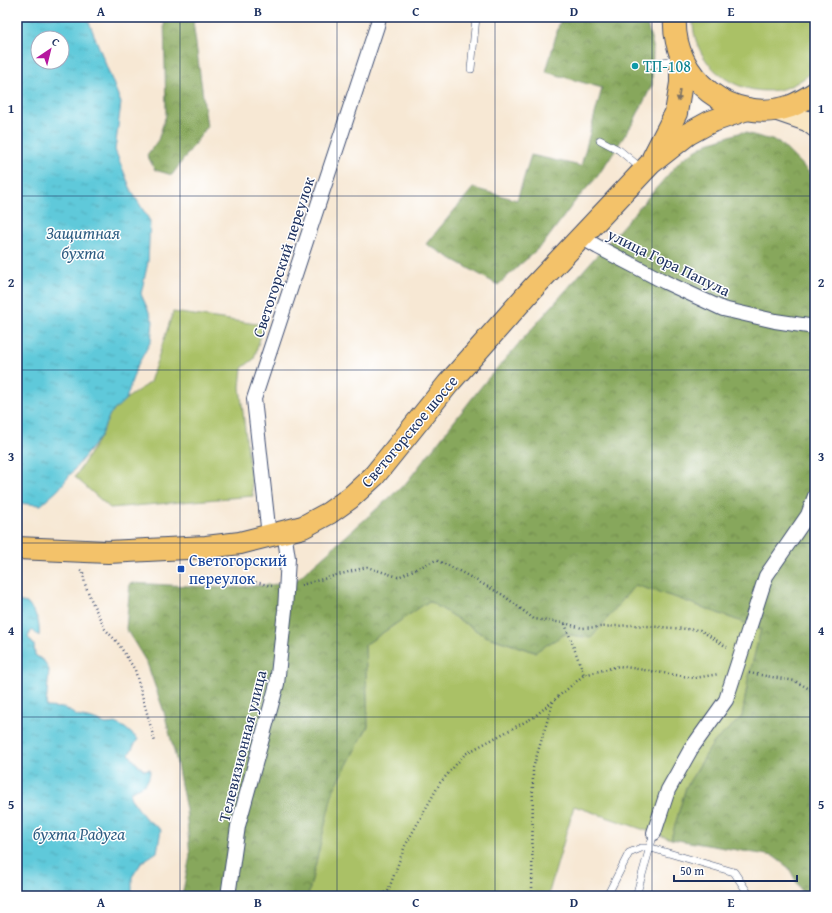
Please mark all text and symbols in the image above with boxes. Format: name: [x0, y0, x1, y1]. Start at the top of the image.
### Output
text: A: [97, 2, 106, 21]
text: B: [254, 2, 262, 21]
text: C: [412, 2, 420, 21]
text: D: [570, 2, 578, 21]
text: E: [728, 2, 735, 21]
north arrow: [30, 30, 70, 70]
text: С: [49, 33, 63, 50]
place label: ТП-108: [643, 54, 691, 78]
marker: ТП-108: [630, 61, 640, 71]
one-way arrow: [676, 90, 682, 102]
text: 1: [8, 99, 14, 118]
text: 1: [818, 99, 824, 118]
street label: Светогорский переулок: [246, 173, 321, 340]
water label: Защитная бухта: [46, 220, 121, 265]
street label: улица Гора Папула: [603, 221, 735, 302]
text: 2: [8, 273, 15, 292]
text: 2: [818, 273, 825, 292]
street label: Светогорское шоссе: [355, 370, 463, 492]
text: 3: [8, 447, 14, 466]
text: 3: [818, 447, 824, 466]
place label: Светогорский переулок: [189, 548, 287, 590]
marker: Светогорский переулок: [176, 564, 186, 574]
text: 4: [8, 621, 15, 640]
text: 4: [818, 621, 825, 640]
street label: Телевизионная улица: [212, 667, 273, 824]
text: 5: [8, 795, 15, 814]
text: 5: [818, 795, 825, 814]
water label: бухта Радуга: [33, 821, 125, 846]
scale bar: [674, 857, 797, 883]
text: 50 m: [680, 862, 704, 879]
text: A: [97, 893, 106, 912]
text: B: [254, 893, 262, 912]
text: C: [412, 893, 420, 912]
text: D: [570, 893, 578, 912]
text: E: [728, 893, 735, 912]

